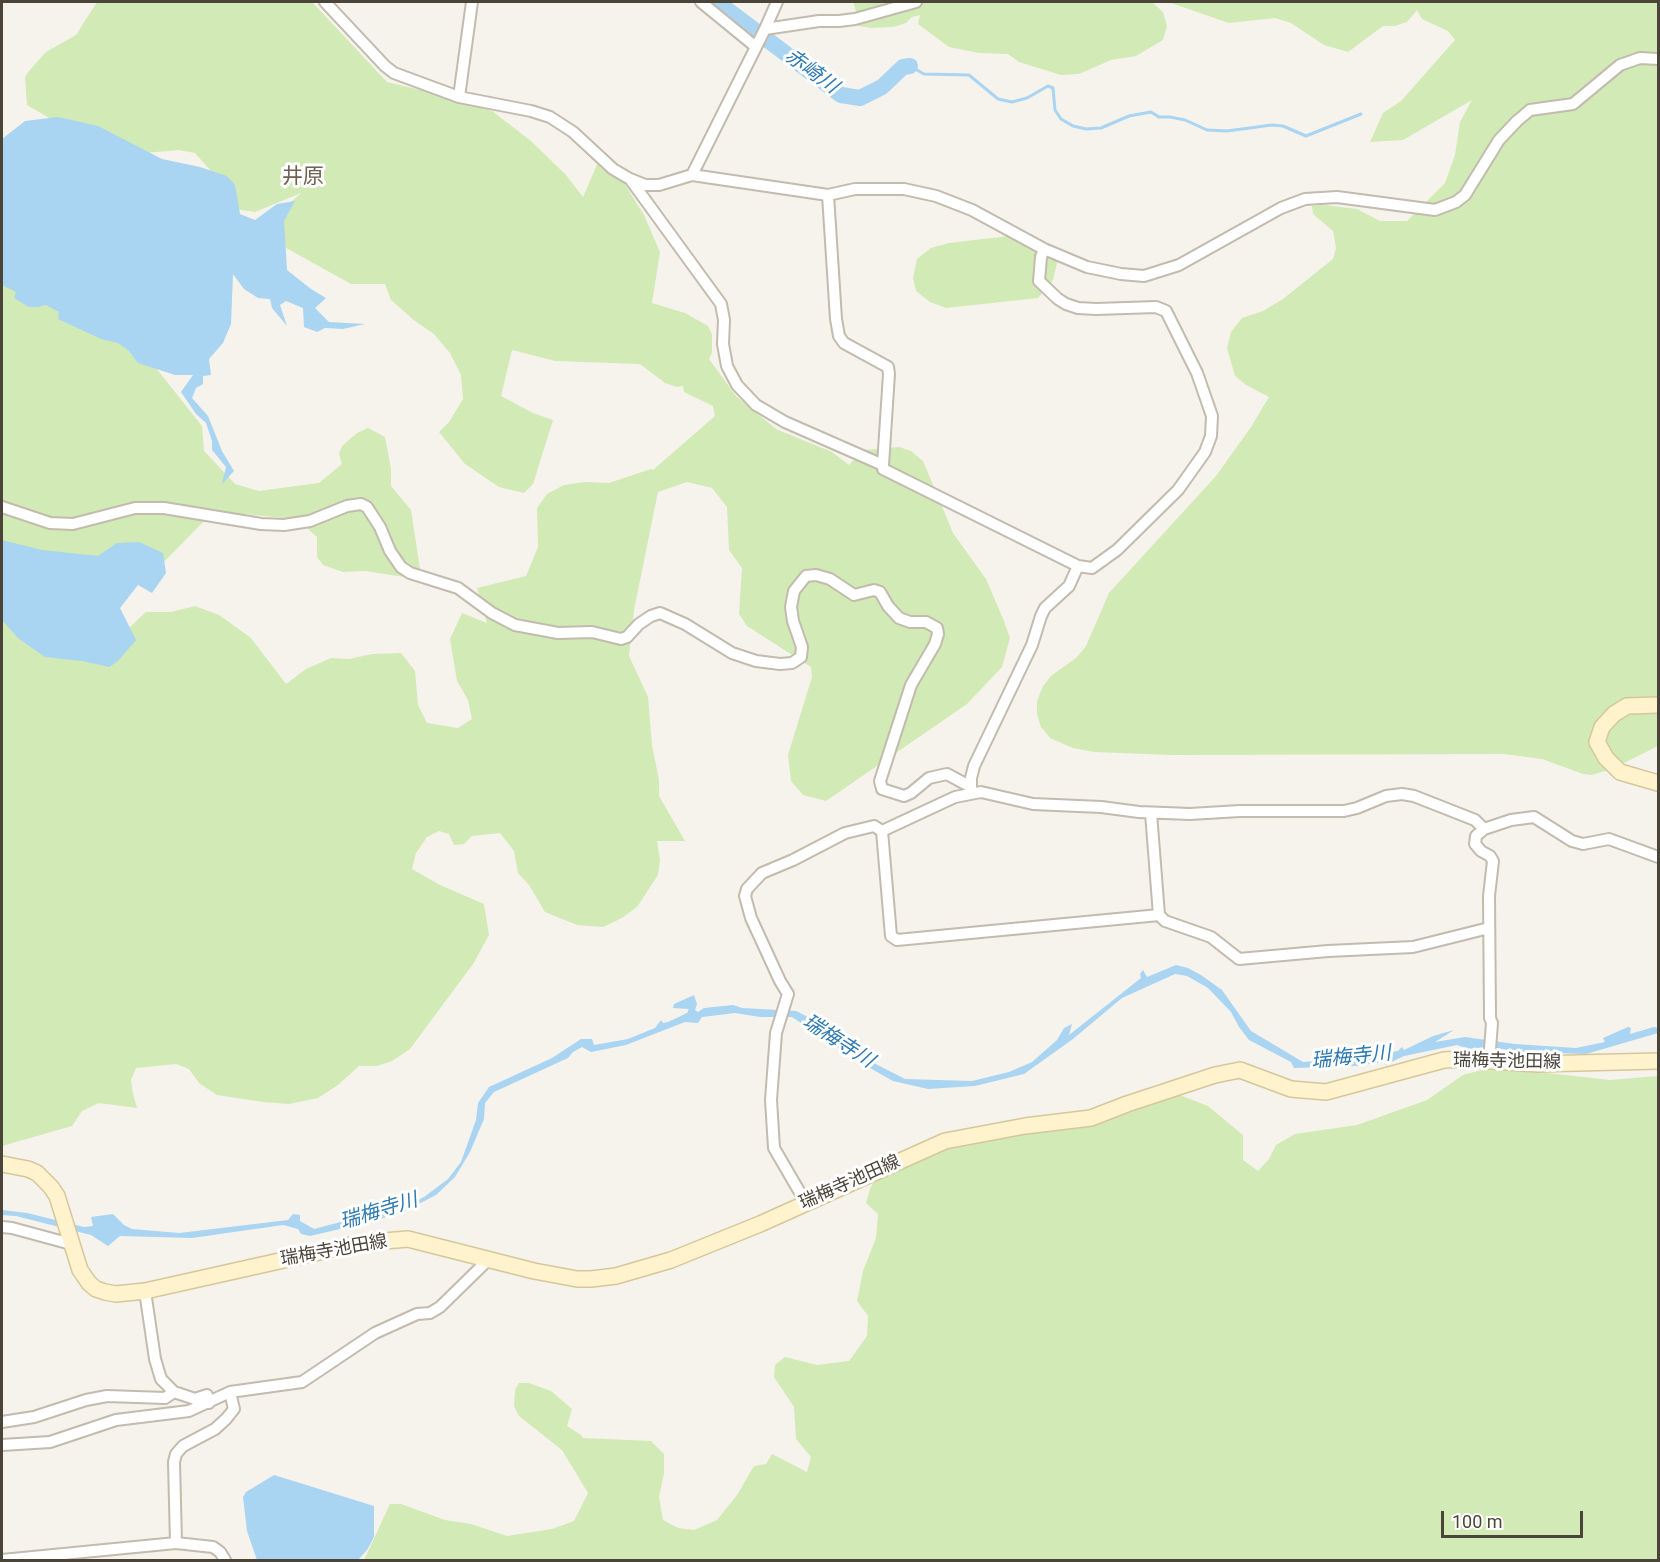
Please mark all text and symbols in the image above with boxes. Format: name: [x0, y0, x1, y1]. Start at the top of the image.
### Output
water label: 赤崎川: [780, 45, 842, 99]
district label: 井原: [282, 165, 324, 191]
water label: 瑞梅寺川: [798, 1010, 878, 1074]
water label: 瑞梅寺川: [1310, 1042, 1392, 1074]
street label: 瑞梅寺池田線: [1453, 1050, 1561, 1074]
street label: 瑞梅寺池田線: [796, 1151, 904, 1215]
water label: 瑞梅寺川: [337, 1189, 421, 1235]
street label: 瑞梅寺池田線: [279, 1231, 389, 1271]
scale bar: [1444, 1499, 1586, 1537]
text: 100 m: [1452, 1511, 1503, 1532]

